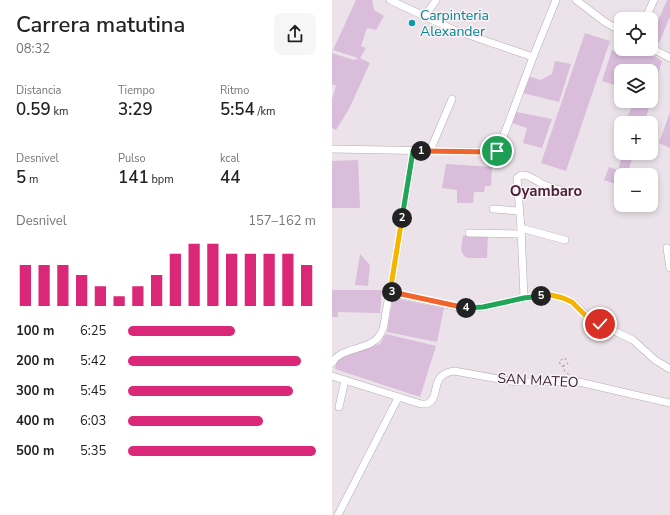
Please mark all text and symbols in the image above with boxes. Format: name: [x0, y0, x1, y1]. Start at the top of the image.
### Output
place label: Carpinteria Alexander: [420, 6, 489, 41]
text: Carrera matutina: [16, 10, 185, 40]
map controls: [614, 12, 658, 212]
button: locate: [614, 12, 658, 56]
button: share: [274, 13, 316, 55]
marker: Carpinteria Alexander: [407, 18, 417, 28]
text: 08:32: [16, 40, 50, 58]
button: layers: [614, 64, 658, 108]
text: Distancia: [16, 83, 61, 98]
text: Tiempo: [118, 83, 155, 98]
text: Ritmo: [220, 83, 249, 98]
text: 0.59: [16, 98, 51, 121]
text: 3:29: [118, 98, 153, 121]
text: 5:54: [220, 98, 255, 121]
text: km: [51, 104, 68, 119]
text: /km: [255, 104, 275, 119]
button: +: [614, 116, 658, 160]
pin: [480, 134, 514, 168]
icon: arrive: [486, 140, 508, 162]
pin: 1: [411, 141, 431, 161]
text: 1: [418, 143, 424, 158]
text: Desnivel: [16, 151, 59, 166]
text: Pulso: [118, 151, 146, 166]
text: kcal: [220, 151, 240, 166]
text: 5: [16, 166, 26, 189]
text: 141: [118, 166, 149, 189]
text: 44: [220, 166, 240, 189]
button: −: [614, 168, 658, 212]
text: m: [26, 172, 38, 187]
text: bpm: [149, 172, 174, 187]
district label: Oyambaro: [510, 181, 583, 201]
pin: 2: [392, 208, 412, 228]
text: 2: [399, 210, 405, 225]
text: Desnivel: [16, 212, 67, 230]
text: 157–162 m: [248, 212, 316, 230]
pin: 3: [382, 282, 402, 302]
text: 3: [389, 284, 395, 299]
pin: 5: [531, 286, 551, 306]
text: 5: [538, 288, 544, 303]
pin: 4: [456, 298, 476, 318]
text: 4: [463, 300, 469, 315]
pin: [583, 307, 617, 341]
icon: check: [589, 313, 611, 335]
text: 100 m: [16, 322, 54, 340]
text: 6:25: [80, 322, 106, 340]
text: 200 m: [16, 352, 54, 370]
text: 5:42: [80, 352, 106, 370]
street label: SAN MATEO: [497, 369, 579, 392]
text: 300 m: [16, 382, 54, 400]
text: 5:45: [80, 382, 106, 400]
text: 400 m: [16, 412, 54, 430]
text: 6:03: [80, 412, 106, 430]
text: 500 m: [16, 442, 54, 460]
text: 5:35: [80, 442, 106, 460]

